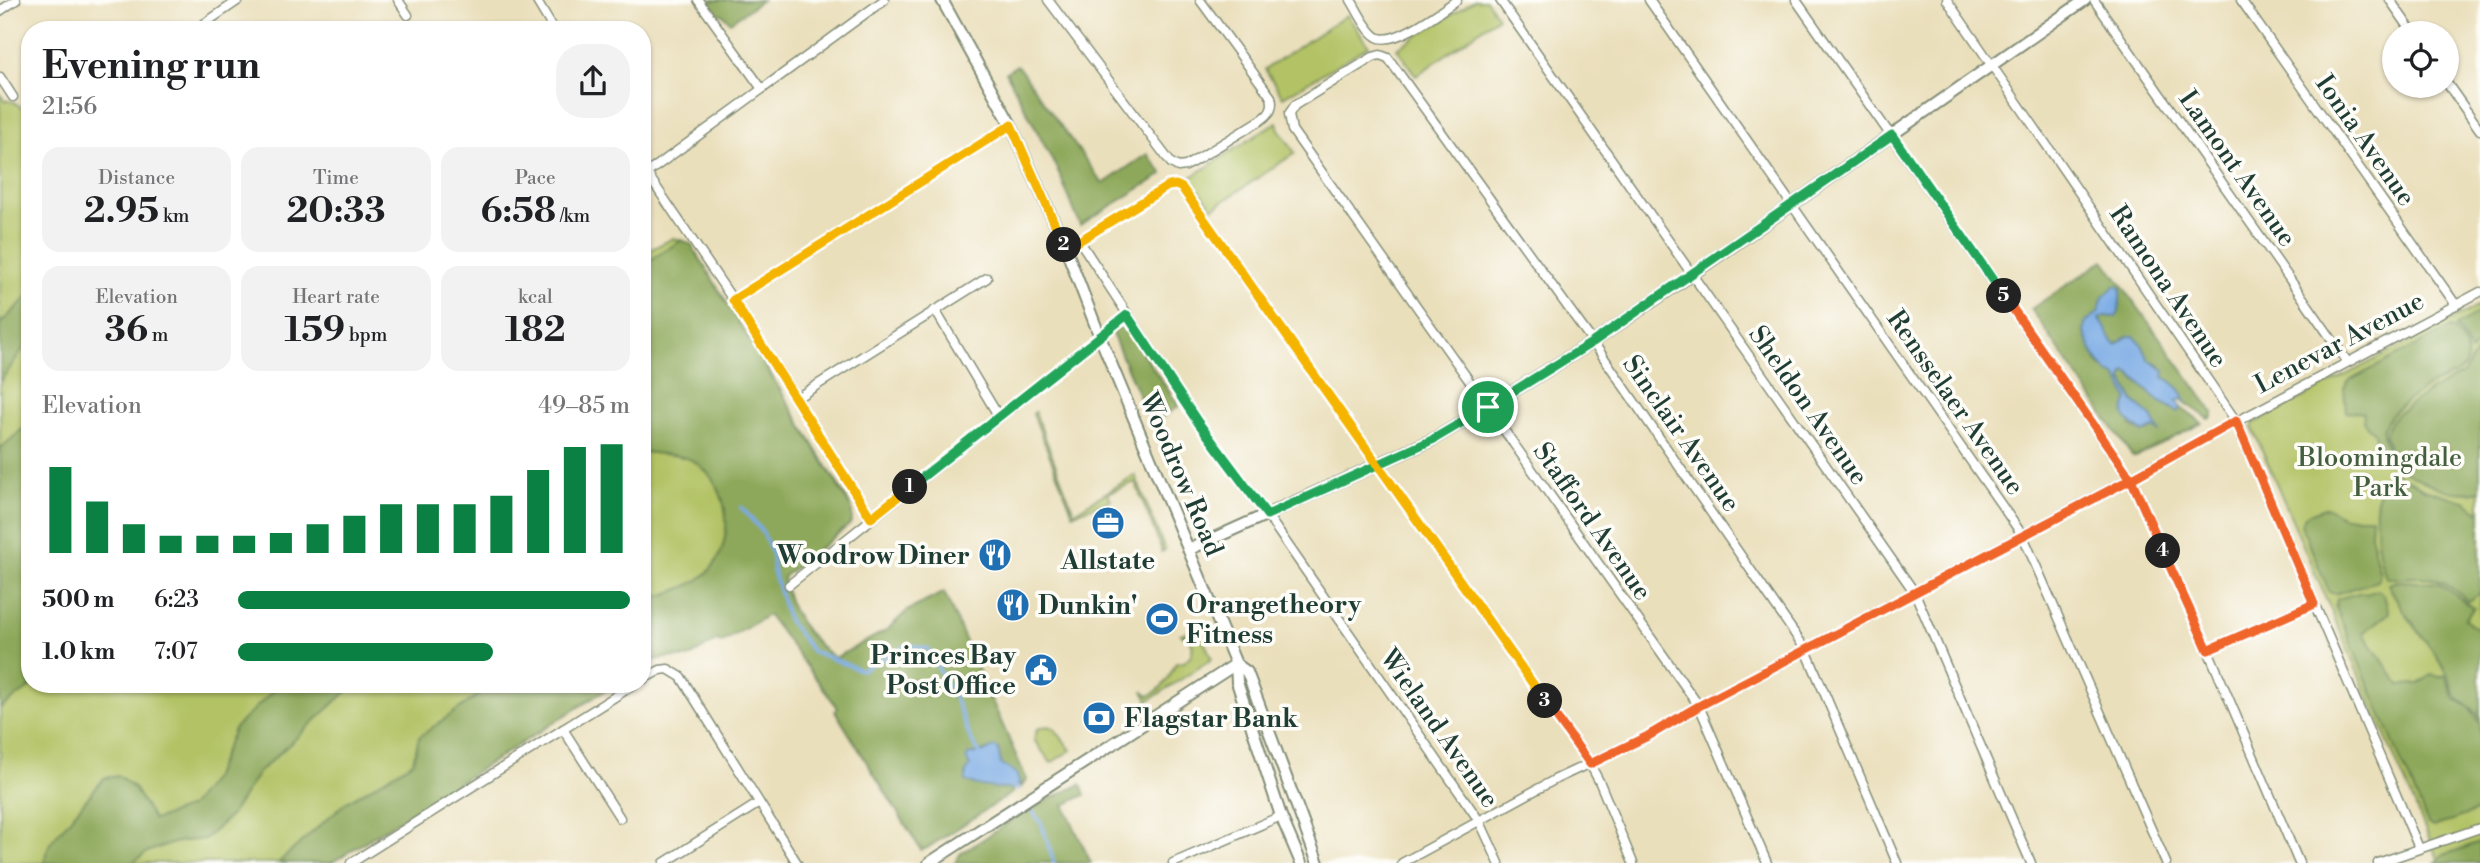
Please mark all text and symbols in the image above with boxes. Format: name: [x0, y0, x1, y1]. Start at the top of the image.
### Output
map controls: [2382, 21, 2459, 98]
button: locate: [2382, 21, 2459, 98]
text: Evening run: [42, 43, 260, 90]
button: share: [556, 44, 630, 118]
street label: Ionia Avenue: [2308, 69, 2422, 212]
street label: Lamont Avenue: [2171, 84, 2303, 253]
text: 21:56: [42, 93, 97, 121]
text: Distance: [98, 166, 175, 190]
text: Time: [313, 166, 359, 190]
text: Pace: [515, 166, 556, 190]
text: 2.95: [84, 190, 159, 233]
text: 20:33: [286, 190, 386, 233]
text: 6:58: [480, 190, 556, 233]
street label: Ramona Avenue: [2102, 199, 2234, 374]
text: km: [159, 204, 190, 228]
text: /km: [556, 204, 590, 228]
pin: 2: [1046, 228, 1082, 262]
text: 2: [1058, 232, 1069, 256]
pin: 5: [1986, 278, 2022, 314]
text: 5: [1998, 283, 2009, 307]
text: Elevation: [96, 285, 178, 309]
text: Heart rate: [292, 285, 380, 309]
text: kcal: [518, 285, 553, 309]
street label: Lenevar Avenue: [2249, 285, 2430, 401]
street label: Rensselaer Avenue: [1879, 304, 2031, 501]
text: 36: [105, 309, 148, 352]
text: 159: [285, 309, 345, 352]
text: 182: [505, 309, 566, 352]
street label: Sheldon Avenue: [1741, 320, 1875, 491]
text: m: [148, 323, 169, 347]
text: bpm: [345, 323, 387, 347]
street label: Sinclair Avenue: [1615, 349, 1747, 518]
pin: [1458, 377, 1518, 437]
street label: Woodrow Road: [1132, 387, 1230, 561]
icon: arrive: [1469, 388, 1507, 426]
text: Elevation: [42, 392, 142, 420]
text: 49–85 m: [538, 392, 630, 420]
street label: Stafford Avenue: [1526, 436, 1658, 607]
park label: Bloomingdale Park: [2297, 442, 2462, 504]
pin: 1: [892, 470, 928, 504]
text: 1: [905, 474, 914, 498]
office icon: Allstate: [1089, 504, 1127, 542]
pin: 4: [2146, 534, 2180, 568]
restaurant icon: Woodrow Diner: [976, 536, 1014, 574]
text: 4: [2156, 538, 2169, 562]
place label: Woodrow Diner: [776, 540, 970, 572]
place label: Allstate: [1060, 545, 1155, 577]
text: 500 m: [42, 586, 114, 614]
text: 6:23: [154, 586, 199, 614]
restaurant icon: Dunkin': [994, 586, 1032, 624]
place label: Orangetheory Fitness: [1186, 589, 1362, 651]
place label: Dunkin': [1038, 590, 1137, 622]
sports icon: Orangetheory Fitness: [1143, 600, 1181, 638]
text: 1.0 km: [42, 638, 115, 666]
text: 7:07: [154, 638, 198, 666]
place label: Princes Bay Post Office: [870, 640, 1017, 702]
street label: Wieland Avenue: [1372, 642, 1506, 814]
public building icon: Princes Bay Post Office: [1022, 651, 1060, 689]
pin: 3: [1528, 684, 1562, 718]
text: 3: [1539, 688, 1550, 712]
bank icon: Flagstar Bank: [1080, 699, 1118, 737]
place label: Flagstar Bank: [1124, 703, 1299, 735]

